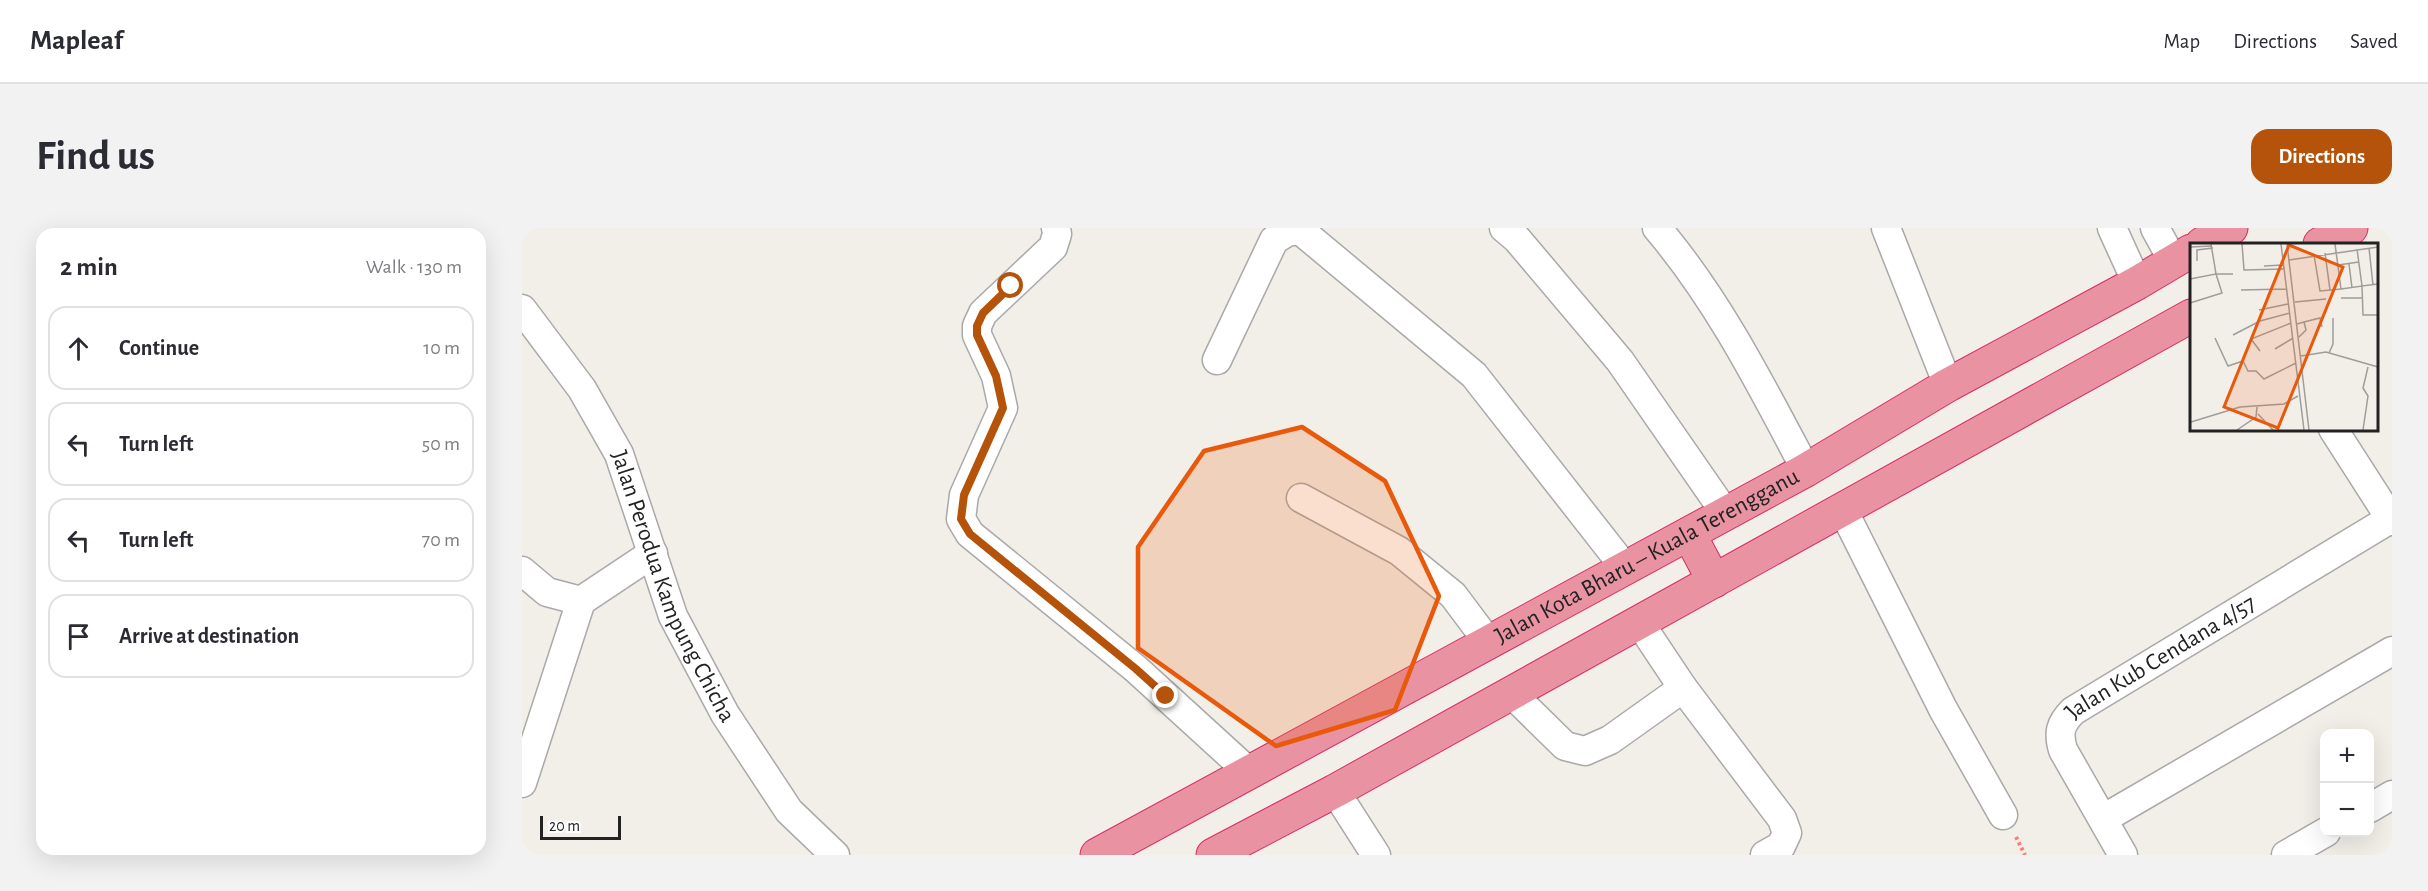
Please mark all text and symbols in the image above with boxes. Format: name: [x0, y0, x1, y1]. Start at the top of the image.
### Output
text: Mapleaf: [30, 27, 123, 55]
text: Map: [2164, 31, 2200, 52]
text: Directions: [2233, 31, 2317, 52]
text: Saved: [2350, 31, 2398, 52]
button: Directions: [2251, 129, 2392, 184]
text: Find us: [36, 135, 155, 177]
inset map: [2190, 243, 2377, 430]
text: 2 min: [60, 254, 118, 280]
text: Walk · 130 m: [366, 257, 462, 277]
route start: [997, 272, 1023, 298]
icon: ahead: [62, 332, 95, 365]
text: Continue: [119, 337, 199, 359]
text: 10 m: [423, 338, 460, 358]
icon: left: [62, 428, 95, 461]
text: Turn left: [119, 433, 193, 455]
text: 50 m: [422, 434, 460, 454]
street label: Jalan Perodua Kampung Chicha: [607, 448, 739, 727]
street label: Jalan Kota Bharu – Kuala Terengganu: [1491, 464, 1803, 648]
icon: left: [62, 524, 95, 557]
text: Turn left: [119, 529, 193, 551]
text: 70 m: [422, 530, 460, 550]
street label: Jalan Kub Cendana 4/57: [2060, 591, 2260, 723]
icon: arrive: [62, 620, 95, 653]
text: Arrive at destination: [119, 625, 299, 647]
route end: [1152, 682, 1178, 708]
map controls: [2320, 729, 2374, 837]
button: +: [2320, 729, 2374, 783]
button: −: [2320, 783, 2374, 837]
scale bar: [540, 813, 621, 840]
text: 20 m: [549, 818, 580, 834]

